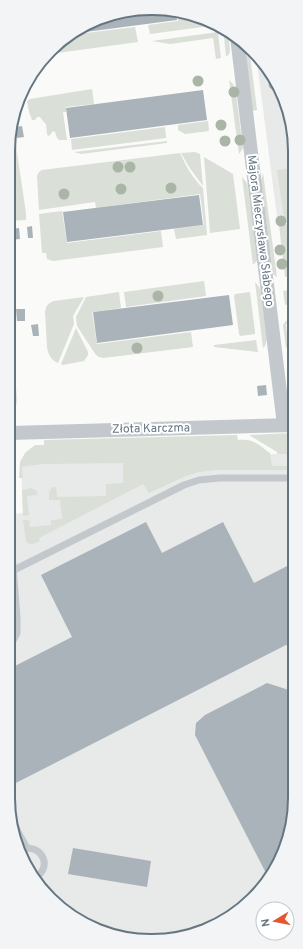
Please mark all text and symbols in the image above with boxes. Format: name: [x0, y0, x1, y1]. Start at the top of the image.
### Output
street label: Majora Mieczysława Słabego: [243, 154, 277, 308]
street label: Złota Karczma: [112, 420, 190, 438]
north arrow: [255, 901, 295, 941]
text: N: [259, 917, 274, 928]

